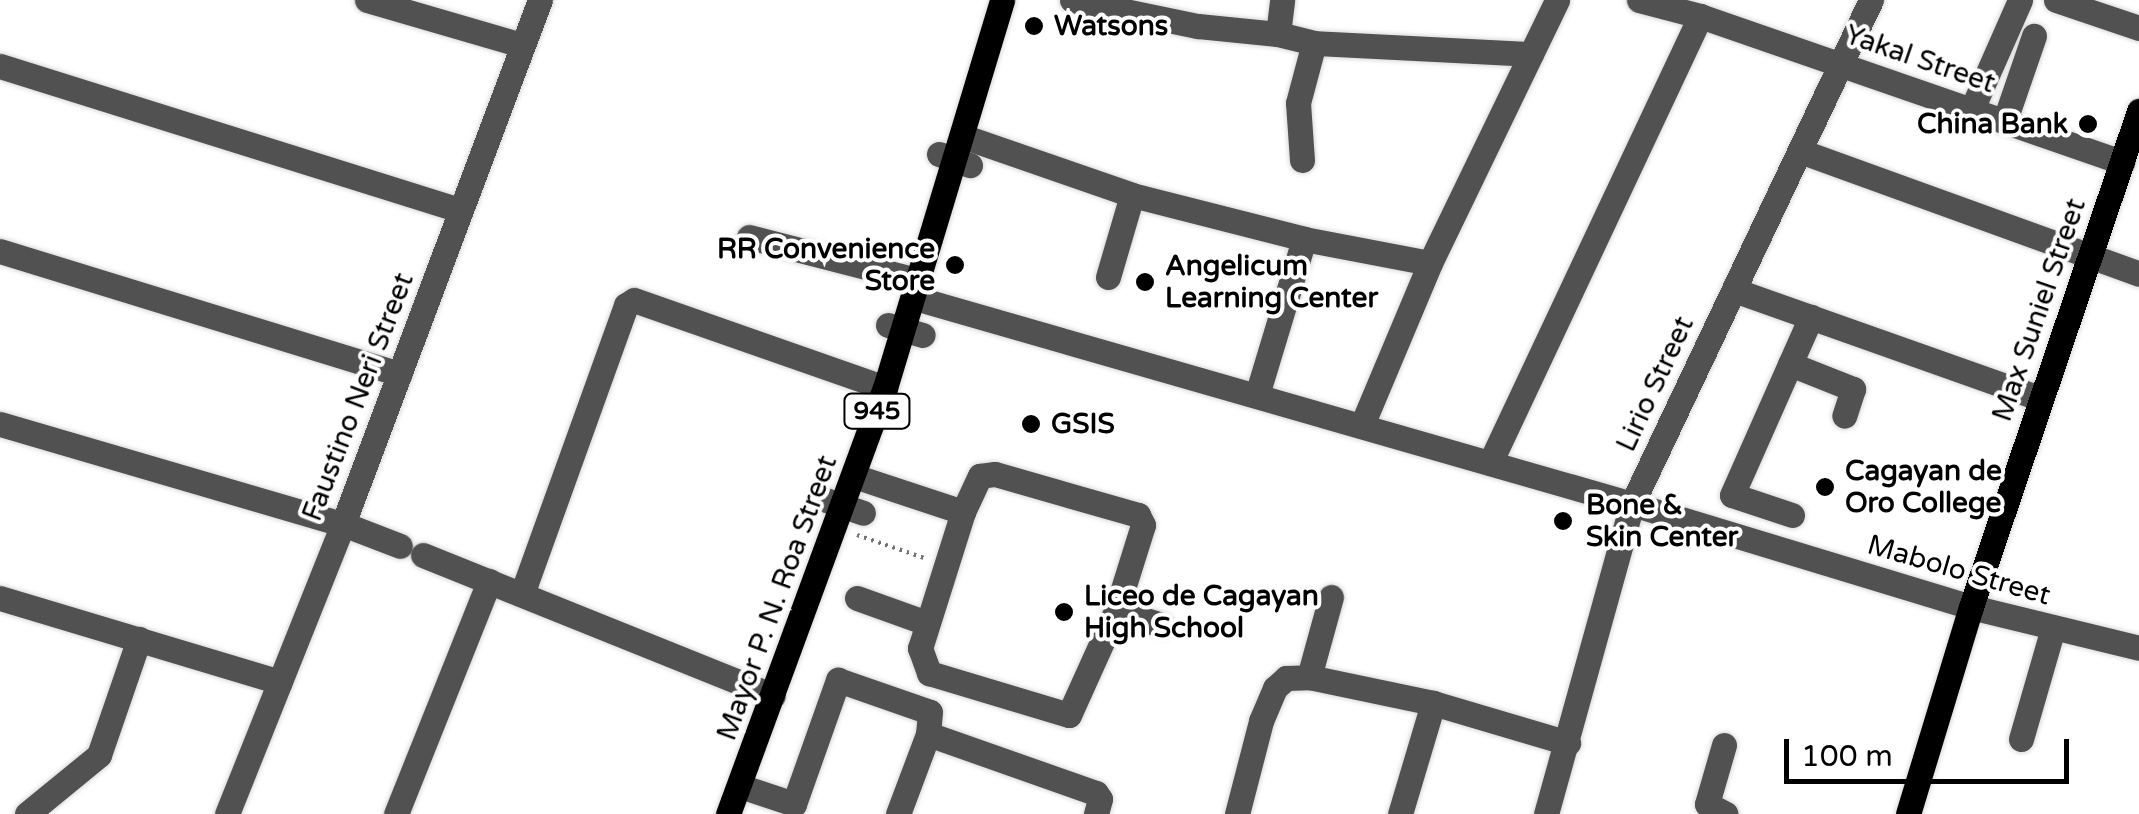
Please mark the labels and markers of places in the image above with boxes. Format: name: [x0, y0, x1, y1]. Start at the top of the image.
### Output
place label: Watsons: [1054, 9, 1168, 43]
marker: Watsons: [1023, 15, 1045, 37]
place label: China Bank: [1917, 107, 2068, 141]
marker: China Bank: [2077, 113, 2099, 135]
place label: RR Convenience Store: [717, 232, 935, 298]
place label: Angelicum Learning Center: [1165, 249, 1378, 315]
marker: RR Convenience Store: [944, 254, 966, 276]
marker: Angelicum Learning Center: [1134, 271, 1156, 293]
place label: GSIS: [1051, 407, 1115, 441]
marker: GSIS: [1020, 413, 1042, 435]
place label: Cagayan de Oro College: [1845, 454, 2002, 520]
marker: Cagayan de Oro College: [1814, 476, 1836, 498]
place label: Bone & Skin Center: [1586, 488, 1738, 554]
marker: Bone & Skin Center: [1550, 508, 1576, 534]
place label: Liceo de Cagayan High School: [1084, 579, 1319, 645]
marker: Liceo de Cagayan High School: [1053, 601, 1075, 623]

